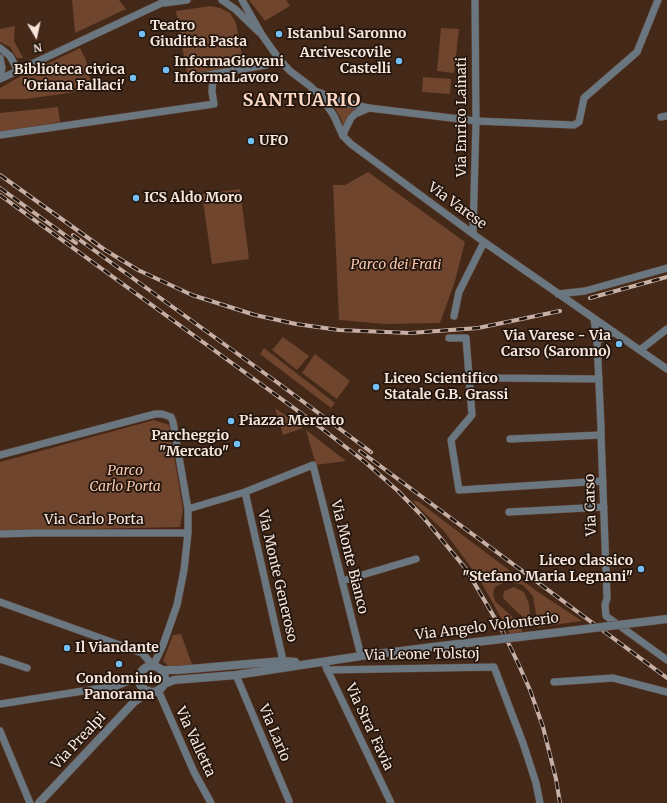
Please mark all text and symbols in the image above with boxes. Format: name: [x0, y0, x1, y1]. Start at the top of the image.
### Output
north arrow: [16, 16, 56, 56]
place label: Teatro Giuditta Pasta: [150, 18, 247, 50]
place label: Istanbul Saronno: [287, 26, 406, 42]
marker: Teatro Giuditta Pasta: [137, 29, 147, 39]
marker: Istanbul Saronno: [274, 29, 284, 39]
text: N: [32, 40, 43, 55]
place label: Arcivescovile Castelli: [300, 45, 391, 78]
place label: InformaGiovani InformaLavoro: [174, 54, 284, 86]
marker: Arcivescovile Castelli: [394, 56, 404, 66]
street label: Via Enrico Lainati: [454, 57, 470, 177]
place label: Biblioteca civica 'Oriana Fallaci': [14, 62, 125, 94]
marker: InformaGiovani InformaLavoro: [161, 65, 171, 75]
marker: Biblioteca civica 'Oriana Fallaci': [128, 73, 138, 83]
district label: SANTUARIO: [242, 90, 362, 112]
place label: UFO: [259, 133, 288, 149]
marker: UFO: [246, 136, 256, 146]
street label: Via Varese: [424, 179, 490, 233]
place label: ICS Aldo Moro: [144, 190, 242, 206]
marker: ICS Aldo Moro: [131, 193, 141, 203]
park label: Parco dei Frati: [351, 257, 441, 273]
place label: Via Varese - Via Carso (Saronno): [501, 328, 611, 360]
marker: Via Varese - Via Carso (Saronno): [614, 339, 624, 349]
place label: Liceo Scientifico Statale G.B. Grassi: [384, 371, 508, 404]
marker: Liceo Scientifico Statale G.B. Grassi: [371, 382, 381, 392]
place label: Piazza Mercato: [239, 413, 344, 429]
marker: Piazza Mercato: [226, 416, 236, 426]
place label: Parcheggio "Mercato": [151, 428, 229, 460]
marker: Parcheggio "Mercato": [232, 439, 242, 449]
park label: Parco Carlo Porta: [89, 463, 161, 496]
street label: Via Carso: [582, 473, 600, 537]
street label: Via Monte Bianco: [327, 498, 371, 616]
street label: Via Monte Generoso: [254, 508, 300, 644]
street label: Via Carlo Porta: [44, 512, 144, 528]
place label: Liceo classico "Stefano Maria Legnani": [462, 553, 633, 586]
marker: Liceo classico "Stefano Maria Legnani": [636, 564, 646, 574]
street label: Via Angelo Volonterio: [414, 610, 560, 644]
place label: Il Viandante: [75, 640, 159, 656]
marker: Il Viandante: [62, 643, 72, 653]
street label: Via Leone Tolstoj: [364, 646, 480, 664]
marker: Condominio Panorama: [114, 659, 124, 669]
place label: Condominio Panorama: [76, 671, 162, 704]
street label: Via Stra' Favia: [341, 681, 397, 773]
street label: Via Lario: [255, 702, 293, 764]
street label: Via Valletta: [171, 704, 219, 780]
street label: Via Prealpi: [48, 709, 110, 773]

